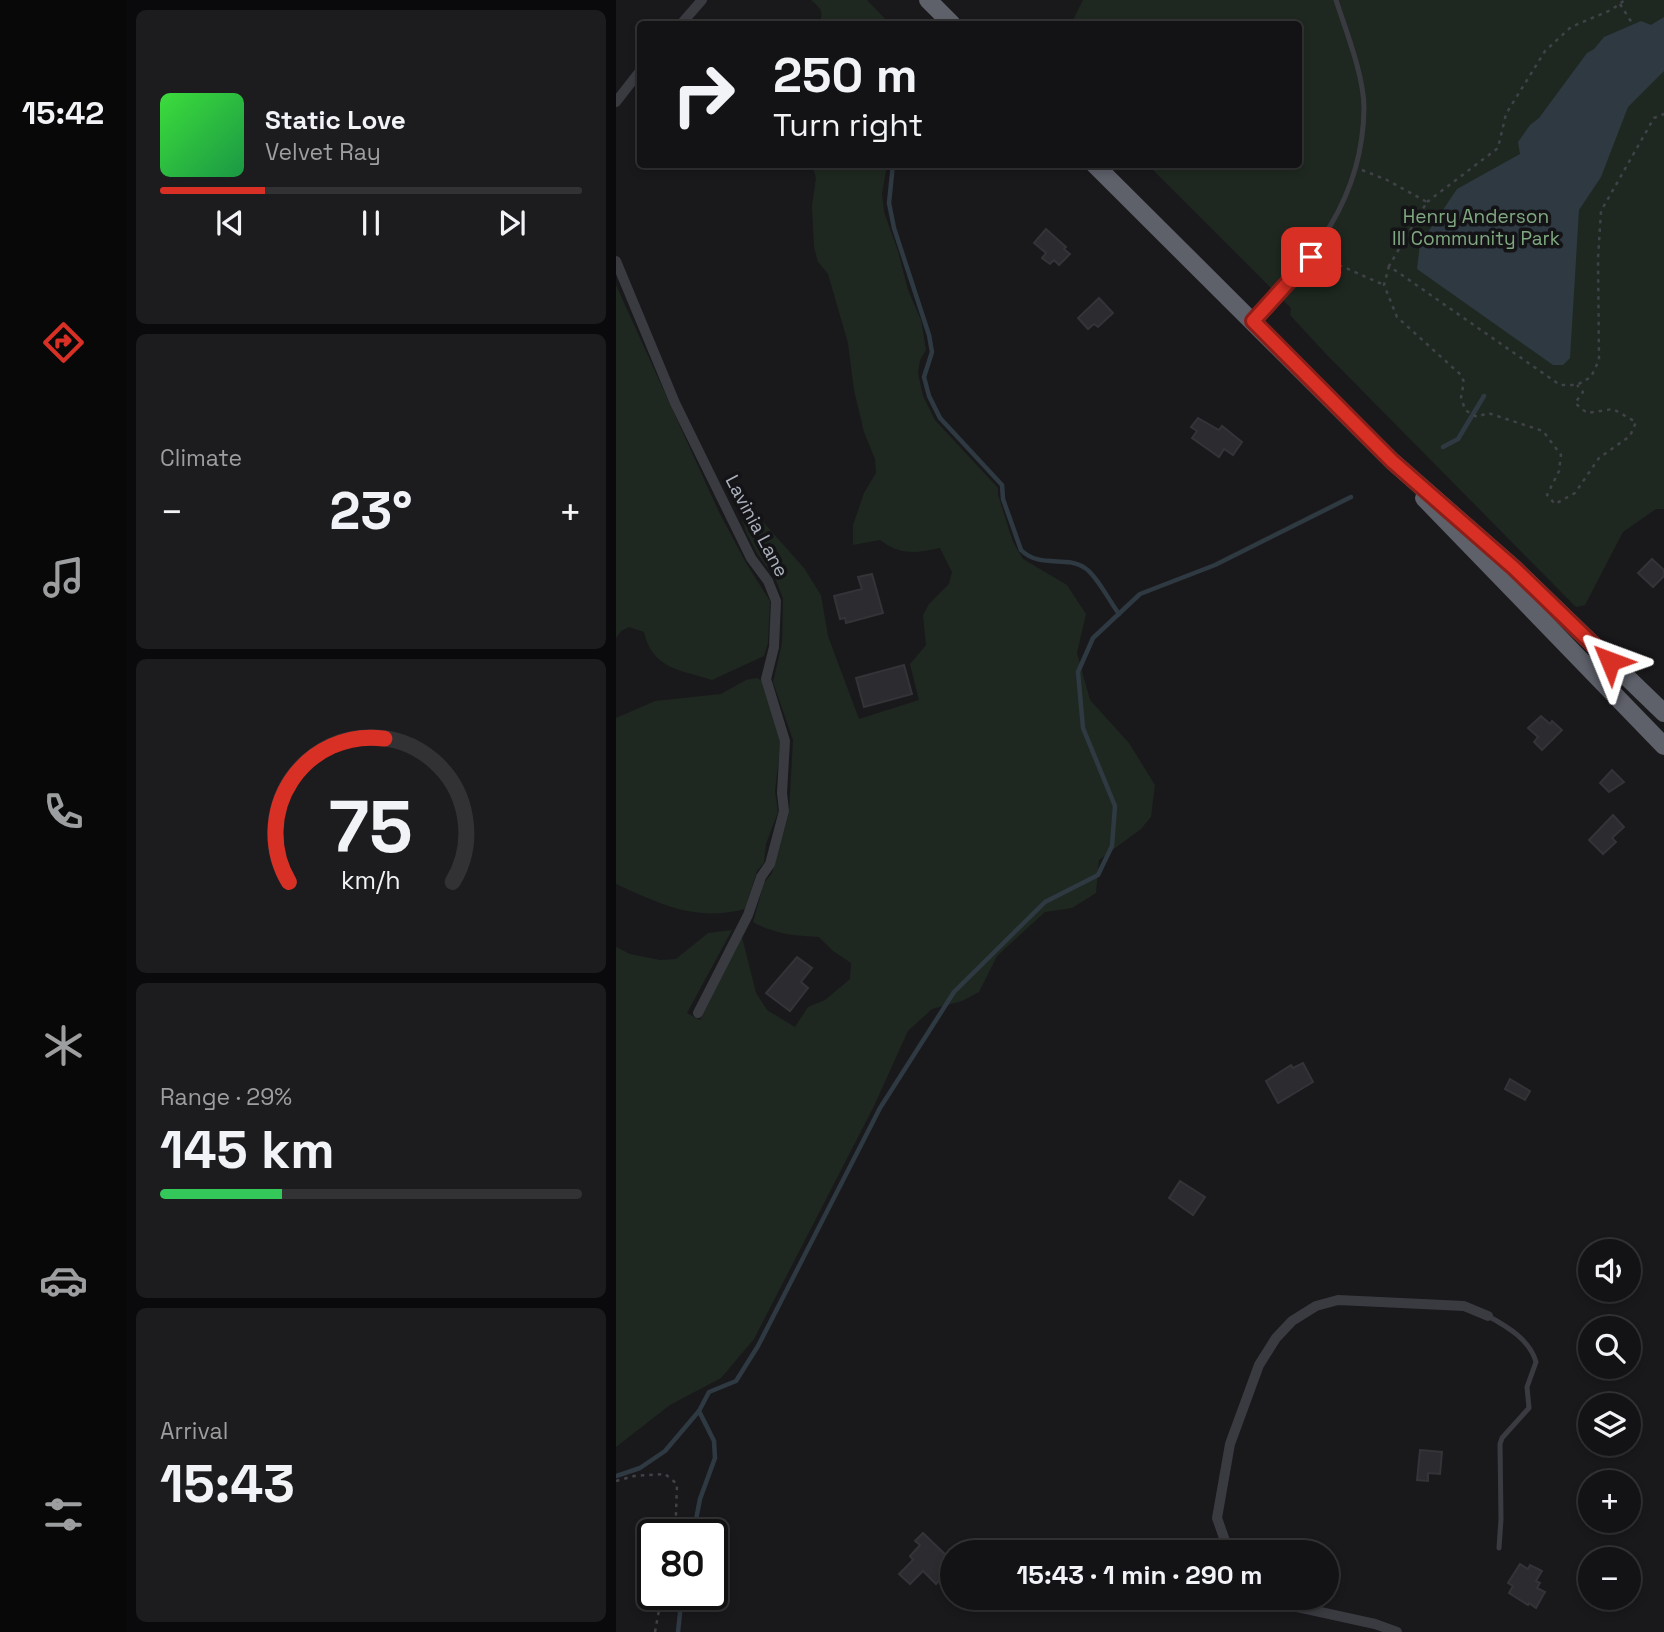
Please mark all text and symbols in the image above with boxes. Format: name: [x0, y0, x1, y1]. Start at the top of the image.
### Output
text: 250 m: [773, 44, 918, 106]
icon: right: [658, 49, 749, 140]
text: 15:42: [22, 93, 104, 133]
text: Static Love: [265, 103, 406, 137]
text: Turn right: [773, 105, 923, 145]
text: Velvet Ray: [265, 137, 381, 167]
icon: previous: [211, 204, 249, 242]
icon: pause: [352, 204, 390, 242]
icon: next: [493, 204, 531, 242]
park label: Henry Anderson III Community Park: [1392, 204, 1560, 251]
pin: [1281, 227, 1341, 287]
icon: arrive: [1292, 238, 1330, 276]
icon: directions: [39, 318, 88, 367]
text: Climate: [160, 443, 242, 473]
street label: Lavinia Lane: [720, 471, 794, 581]
text: 23°: [330, 478, 413, 544]
text: −: [160, 488, 184, 536]
text: +: [558, 488, 582, 536]
icon: music: [39, 553, 88, 602]
position arrow: [1573, 624, 1647, 698]
text: 75: [329, 780, 413, 873]
icon: phone: [39, 787, 88, 836]
text: km/h: [341, 864, 401, 896]
icon: climate: [39, 1021, 88, 1070]
text: Range · 29%: [160, 1082, 292, 1112]
text: 145 km: [160, 1117, 335, 1183]
map controls: [1578, 1239, 1641, 1610]
button: sound: [1578, 1239, 1641, 1302]
icon: car: [39, 1256, 88, 1305]
button: search: [1578, 1316, 1641, 1379]
button: layers: [1578, 1393, 1641, 1456]
text: Arrival: [160, 1416, 228, 1446]
text: 15:43: [160, 1451, 295, 1517]
button: +: [1578, 1470, 1641, 1533]
icon: filters: [39, 1490, 88, 1539]
speed limit sign: 80: [637, 1519, 728, 1610]
button: −: [1578, 1547, 1641, 1610]
text: 15:43 · 1 min · 290 m: [1017, 1558, 1262, 1592]

